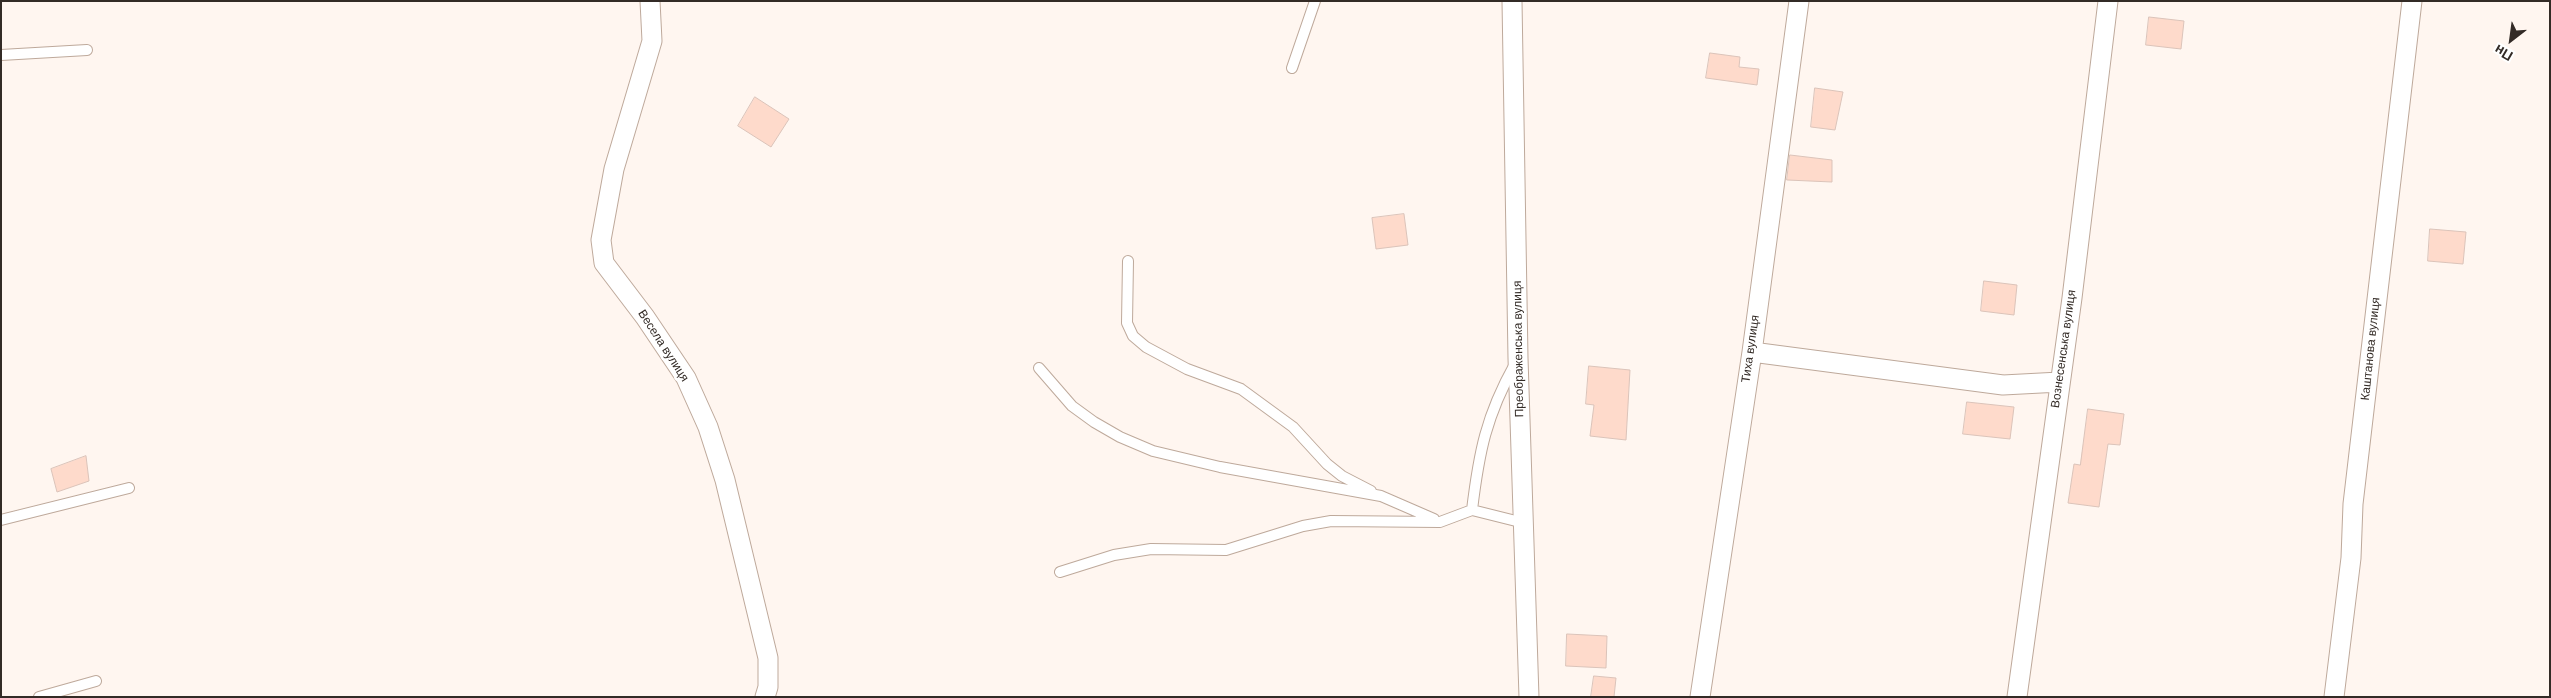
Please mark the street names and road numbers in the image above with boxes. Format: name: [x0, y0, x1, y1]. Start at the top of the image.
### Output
street label: Преображенська вулиця: [1511, 281, 1527, 417]
street label: Вознесенська вулиця: [2049, 289, 2079, 409]
street label: Каштанова вулиця: [2358, 297, 2384, 401]
street label: Весела вулиця: [634, 307, 692, 385]
street label: Тиха вулиця: [1739, 314, 1763, 384]

